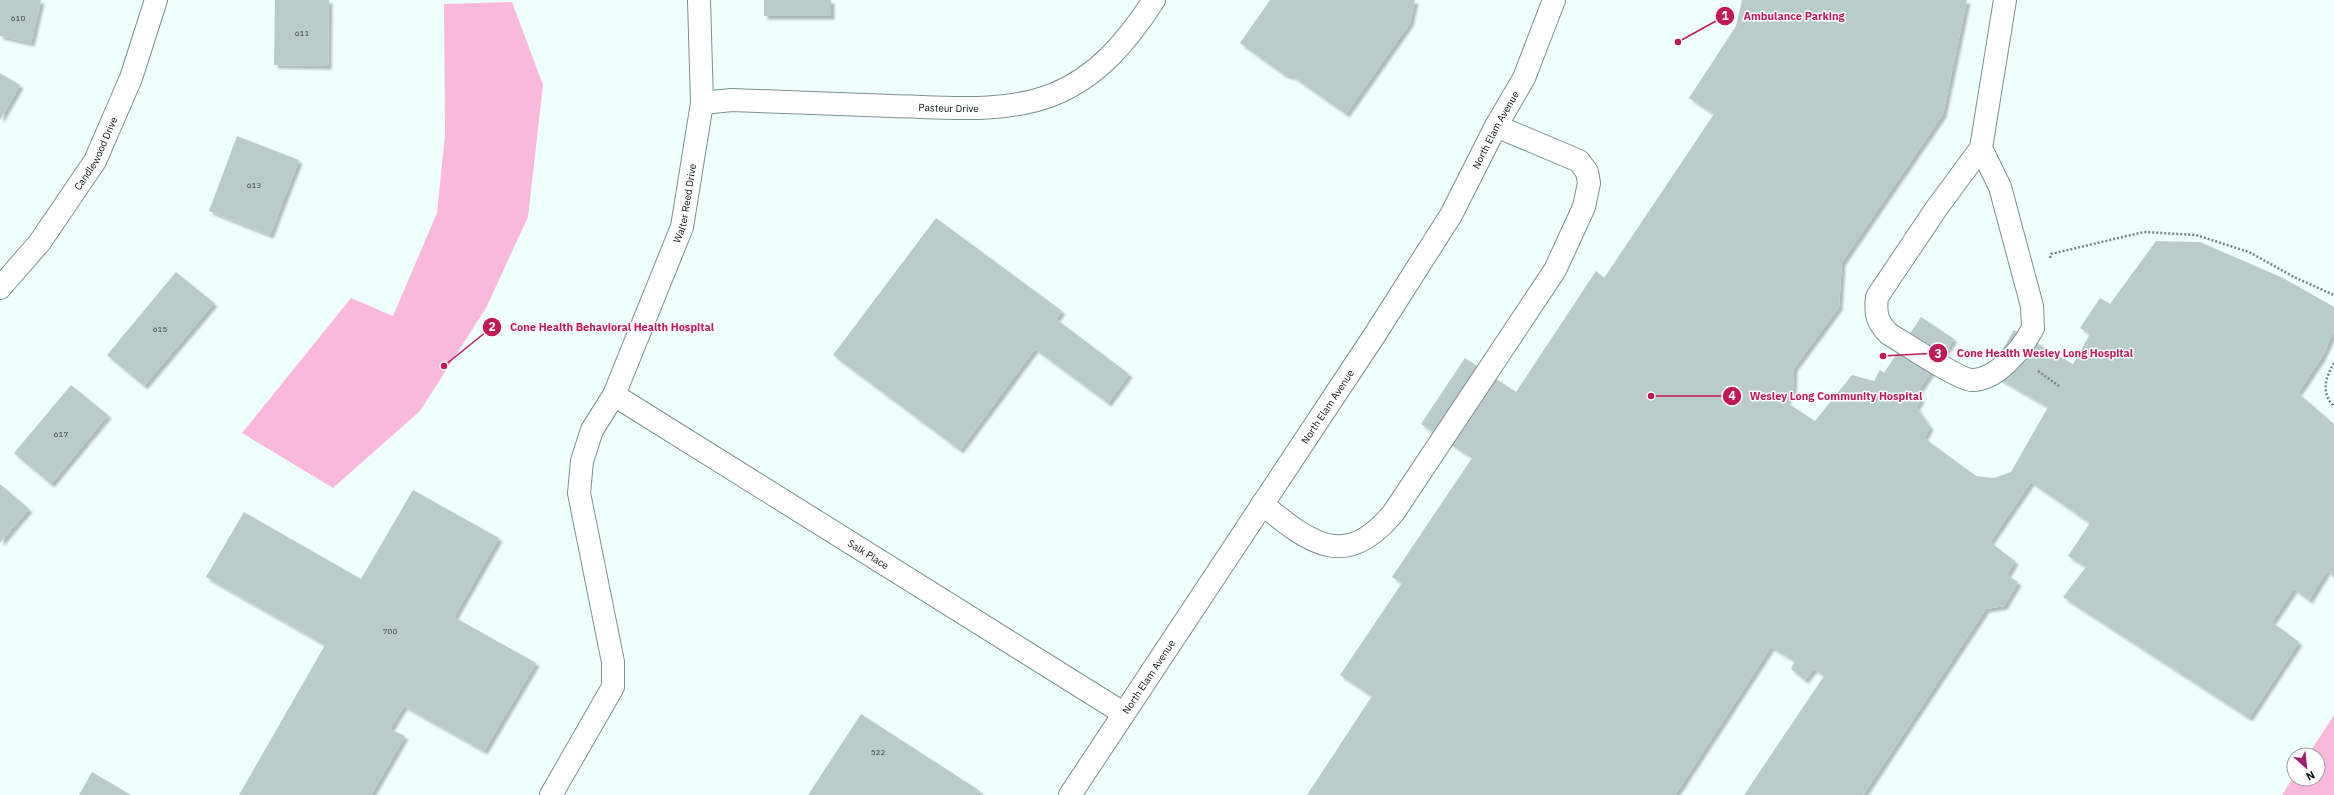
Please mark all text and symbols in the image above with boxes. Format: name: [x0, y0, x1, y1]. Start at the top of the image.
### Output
callout: Ambulance Parking: [1715, 5, 1852, 28]
text: 1: [1721, 8, 1729, 23]
text: Ambulance Parking: [1743, 9, 1845, 23]
house number: 610: [11, 13, 25, 23]
house number: 611: [295, 28, 309, 38]
street label: North Elam Avenue: [1469, 88, 1522, 171]
street label: Pasteur Drive: [918, 101, 979, 115]
street label: Candlewood Drive: [71, 114, 121, 193]
street label: Walter Reed Drive: [670, 162, 699, 245]
house number: 613: [247, 180, 261, 190]
callout: Cone Health Behavioral Health Hospital: [482, 316, 722, 339]
text: 2: [488, 319, 496, 334]
text: Cone Health Behavioral Health Hospital: [510, 320, 715, 334]
house number: 615: [153, 324, 167, 334]
callout: Cone Health Wesley Long Hospital: [1928, 342, 2141, 365]
text: 3: [1934, 346, 1942, 361]
text: Cone Health Wesley Long Hospital: [1957, 346, 2134, 360]
street label: North Elam Avenue: [1298, 367, 1357, 446]
callout: Wesley Long Community Hospital: [1722, 384, 1930, 407]
text: 4: [1728, 388, 1736, 403]
text: Wesley Long Community Hospital: [1750, 389, 1923, 403]
house number: 617: [54, 429, 68, 439]
street label: Salk Place: [845, 537, 892, 572]
house number: 700: [383, 626, 397, 636]
street label: North Elam Avenue: [1120, 637, 1178, 717]
house number: 522: [871, 747, 885, 757]
north arrow: [2286, 747, 2326, 787]
text: N: [2304, 768, 2317, 784]

